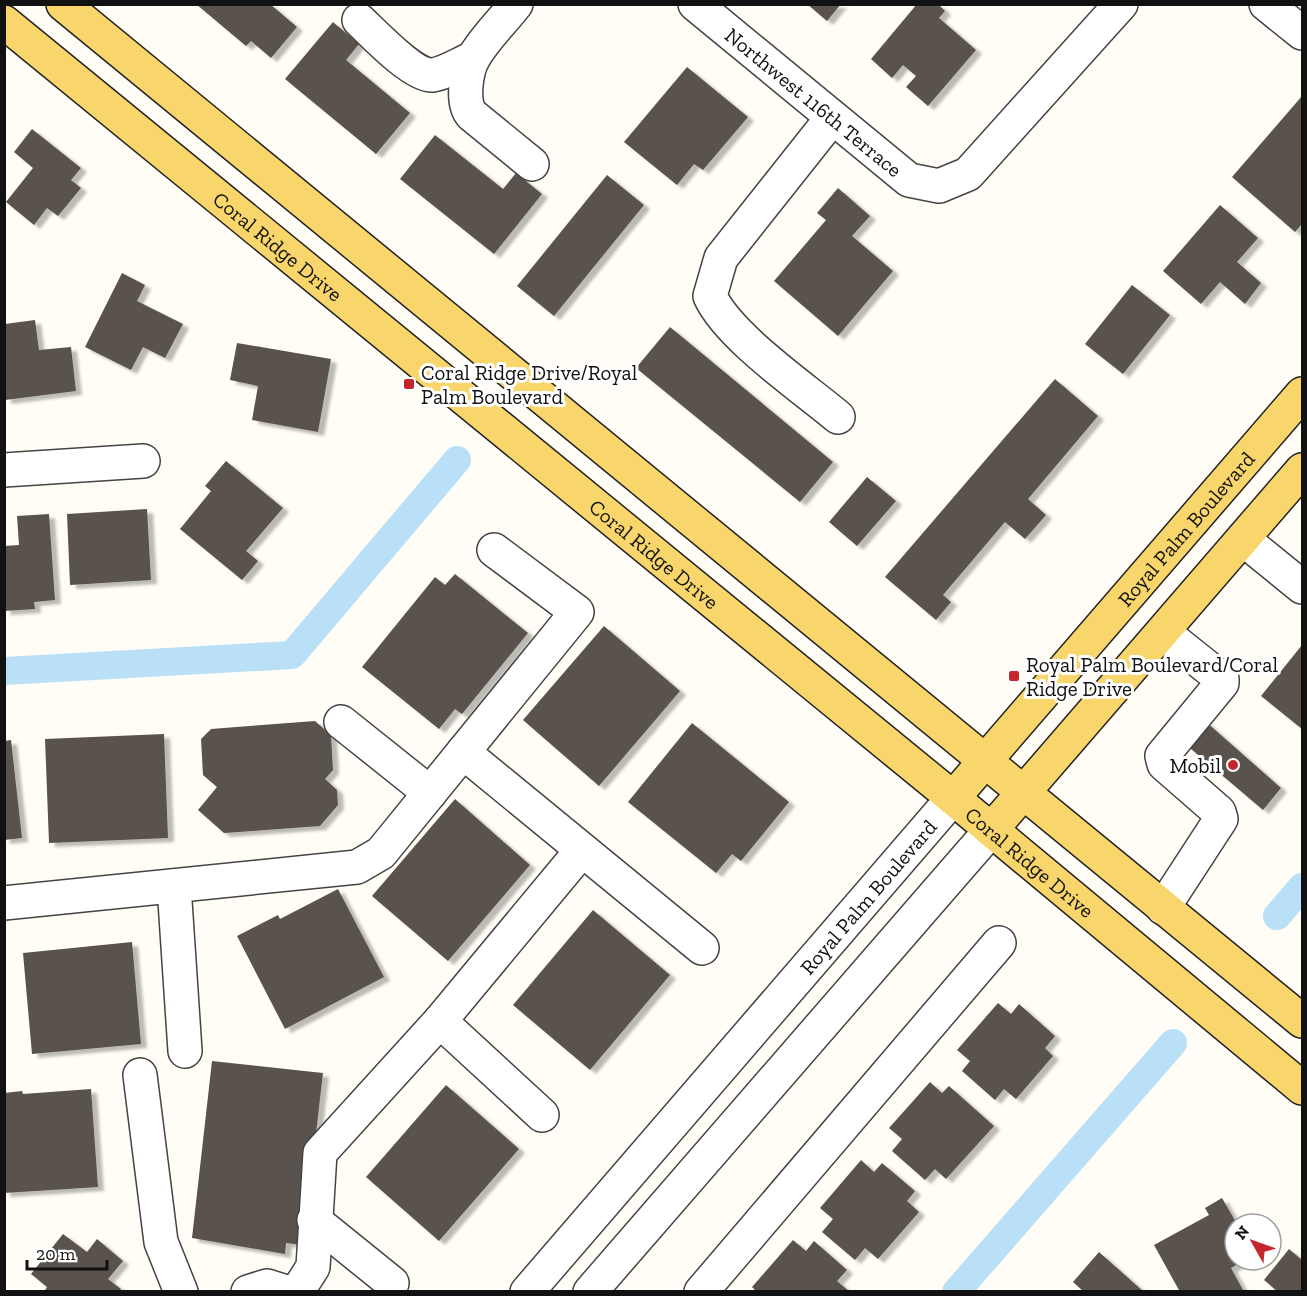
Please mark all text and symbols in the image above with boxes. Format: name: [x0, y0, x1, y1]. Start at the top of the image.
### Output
street label: Northwest 116th Terrace: [721, 22, 907, 182]
street label: Coral Ridge Drive: [208, 186, 348, 306]
place label: Coral Ridge Drive/Royal Palm Boulevard: [421, 360, 638, 409]
marker: Coral Ridge Drive/Royal Palm Boulevard: [402, 377, 416, 391]
street label: Royal Palm Boulevard: [1112, 446, 1260, 611]
street label: Coral Ridge Drive: [585, 493, 724, 614]
place label: Royal Palm Boulevard/Coral Ridge Drive: [1026, 652, 1278, 701]
marker: Royal Palm Boulevard/Coral Ridge Drive: [1007, 669, 1021, 683]
place label: Mobil: [1170, 753, 1221, 778]
marker: Mobil: [1226, 758, 1240, 772]
street label: Coral Ridge Drive: [961, 801, 1100, 923]
street label: Royal Palm Boulevard: [794, 814, 942, 979]
north arrow: [1223, 1212, 1283, 1272]
text: N: [1231, 1222, 1253, 1243]
scale bar: [27, 1233, 106, 1271]
text: 20 m: [36, 1243, 76, 1265]

